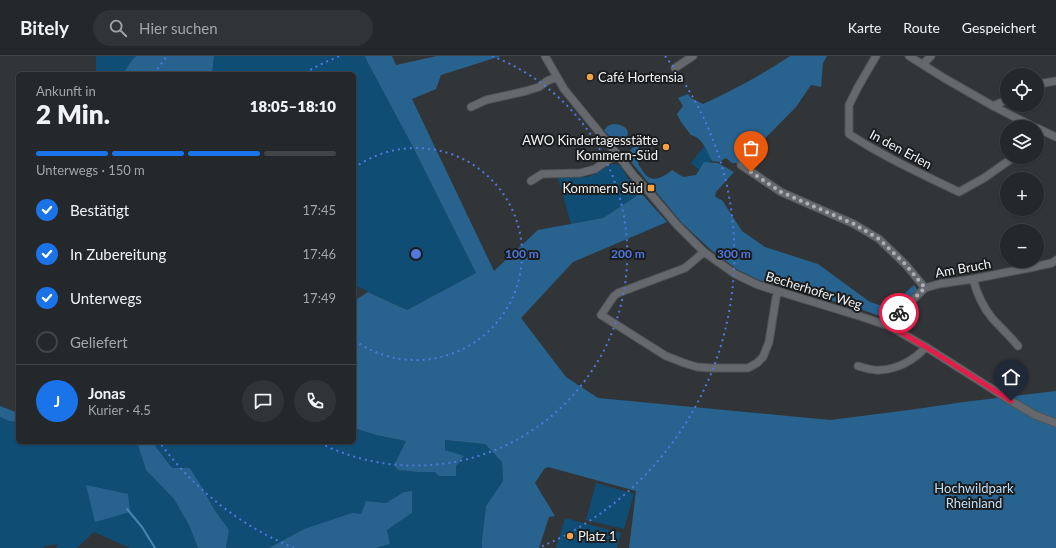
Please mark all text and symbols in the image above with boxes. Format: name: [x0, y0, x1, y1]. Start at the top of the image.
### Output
search box: [93, 10, 373, 46]
text: Bitely: [20, 16, 69, 39]
icon: search: [107, 17, 129, 39]
text: Hier suchen: [139, 19, 218, 37]
text: Karte: [848, 19, 881, 36]
text: Route: [903, 19, 940, 36]
text: Gespeichert: [962, 19, 1036, 36]
map controls: [1000, 68, 1044, 268]
button: locate: [1000, 68, 1044, 112]
place label: Café Hortensia: [598, 69, 683, 85]
marker: Café Hortensia: [585, 72, 595, 82]
text: Ankunft in: [36, 83, 96, 99]
text: 18:05–18:10: [250, 97, 336, 115]
text: 2 Min.: [36, 98, 110, 130]
button: layers: [1000, 120, 1044, 164]
street label: In den Erlen: [867, 126, 935, 172]
pin: [734, 131, 768, 172]
place label: AWO Kindertagesstätte Kommern-Süd: [522, 132, 658, 163]
icon: bag: [740, 137, 762, 159]
marker: AWO Kindertagesstätte Kommern-Süd: [661, 142, 671, 152]
text: Unterwegs · 150 m: [36, 162, 145, 178]
button: +: [1000, 172, 1044, 216]
place label: Kommern Süd: [562, 180, 643, 196]
marker: Kommern Süd: [646, 183, 656, 193]
icon: check: [36, 199, 58, 221]
text: Bestätigt: [70, 201, 129, 219]
text: 17:45: [303, 202, 336, 218]
button: −: [1000, 224, 1044, 268]
icon: check: [36, 243, 58, 265]
text: In Zubereitung: [70, 245, 166, 263]
text: 17:46: [303, 246, 336, 262]
text: 100 m: [505, 246, 539, 261]
text: 200 m: [611, 246, 645, 261]
text: 300 m: [717, 246, 751, 261]
centre of rings: [409, 247, 423, 261]
street label: Am Bruch: [934, 255, 992, 281]
street label: Becherhofer Weg: [764, 268, 864, 312]
icon: check: [36, 287, 58, 309]
text: Unterwegs: [70, 289, 142, 307]
text: 17:49: [303, 290, 336, 306]
courier: [879, 293, 919, 333]
icon: bike: [888, 302, 910, 324]
text: Geliefert: [70, 333, 128, 351]
pin: [994, 360, 1028, 401]
icon: home: [1000, 366, 1022, 388]
button: chat: [242, 380, 284, 422]
button: phone: [294, 380, 336, 422]
text: Jonas: [88, 384, 125, 402]
text: J: [54, 392, 60, 410]
text: Kurier · 4.5: [88, 402, 151, 418]
park label: Hochwildpark Rheinland: [934, 480, 1014, 511]
place label: Platz 1: [578, 528, 617, 544]
marker: Platz 1: [565, 531, 575, 541]

